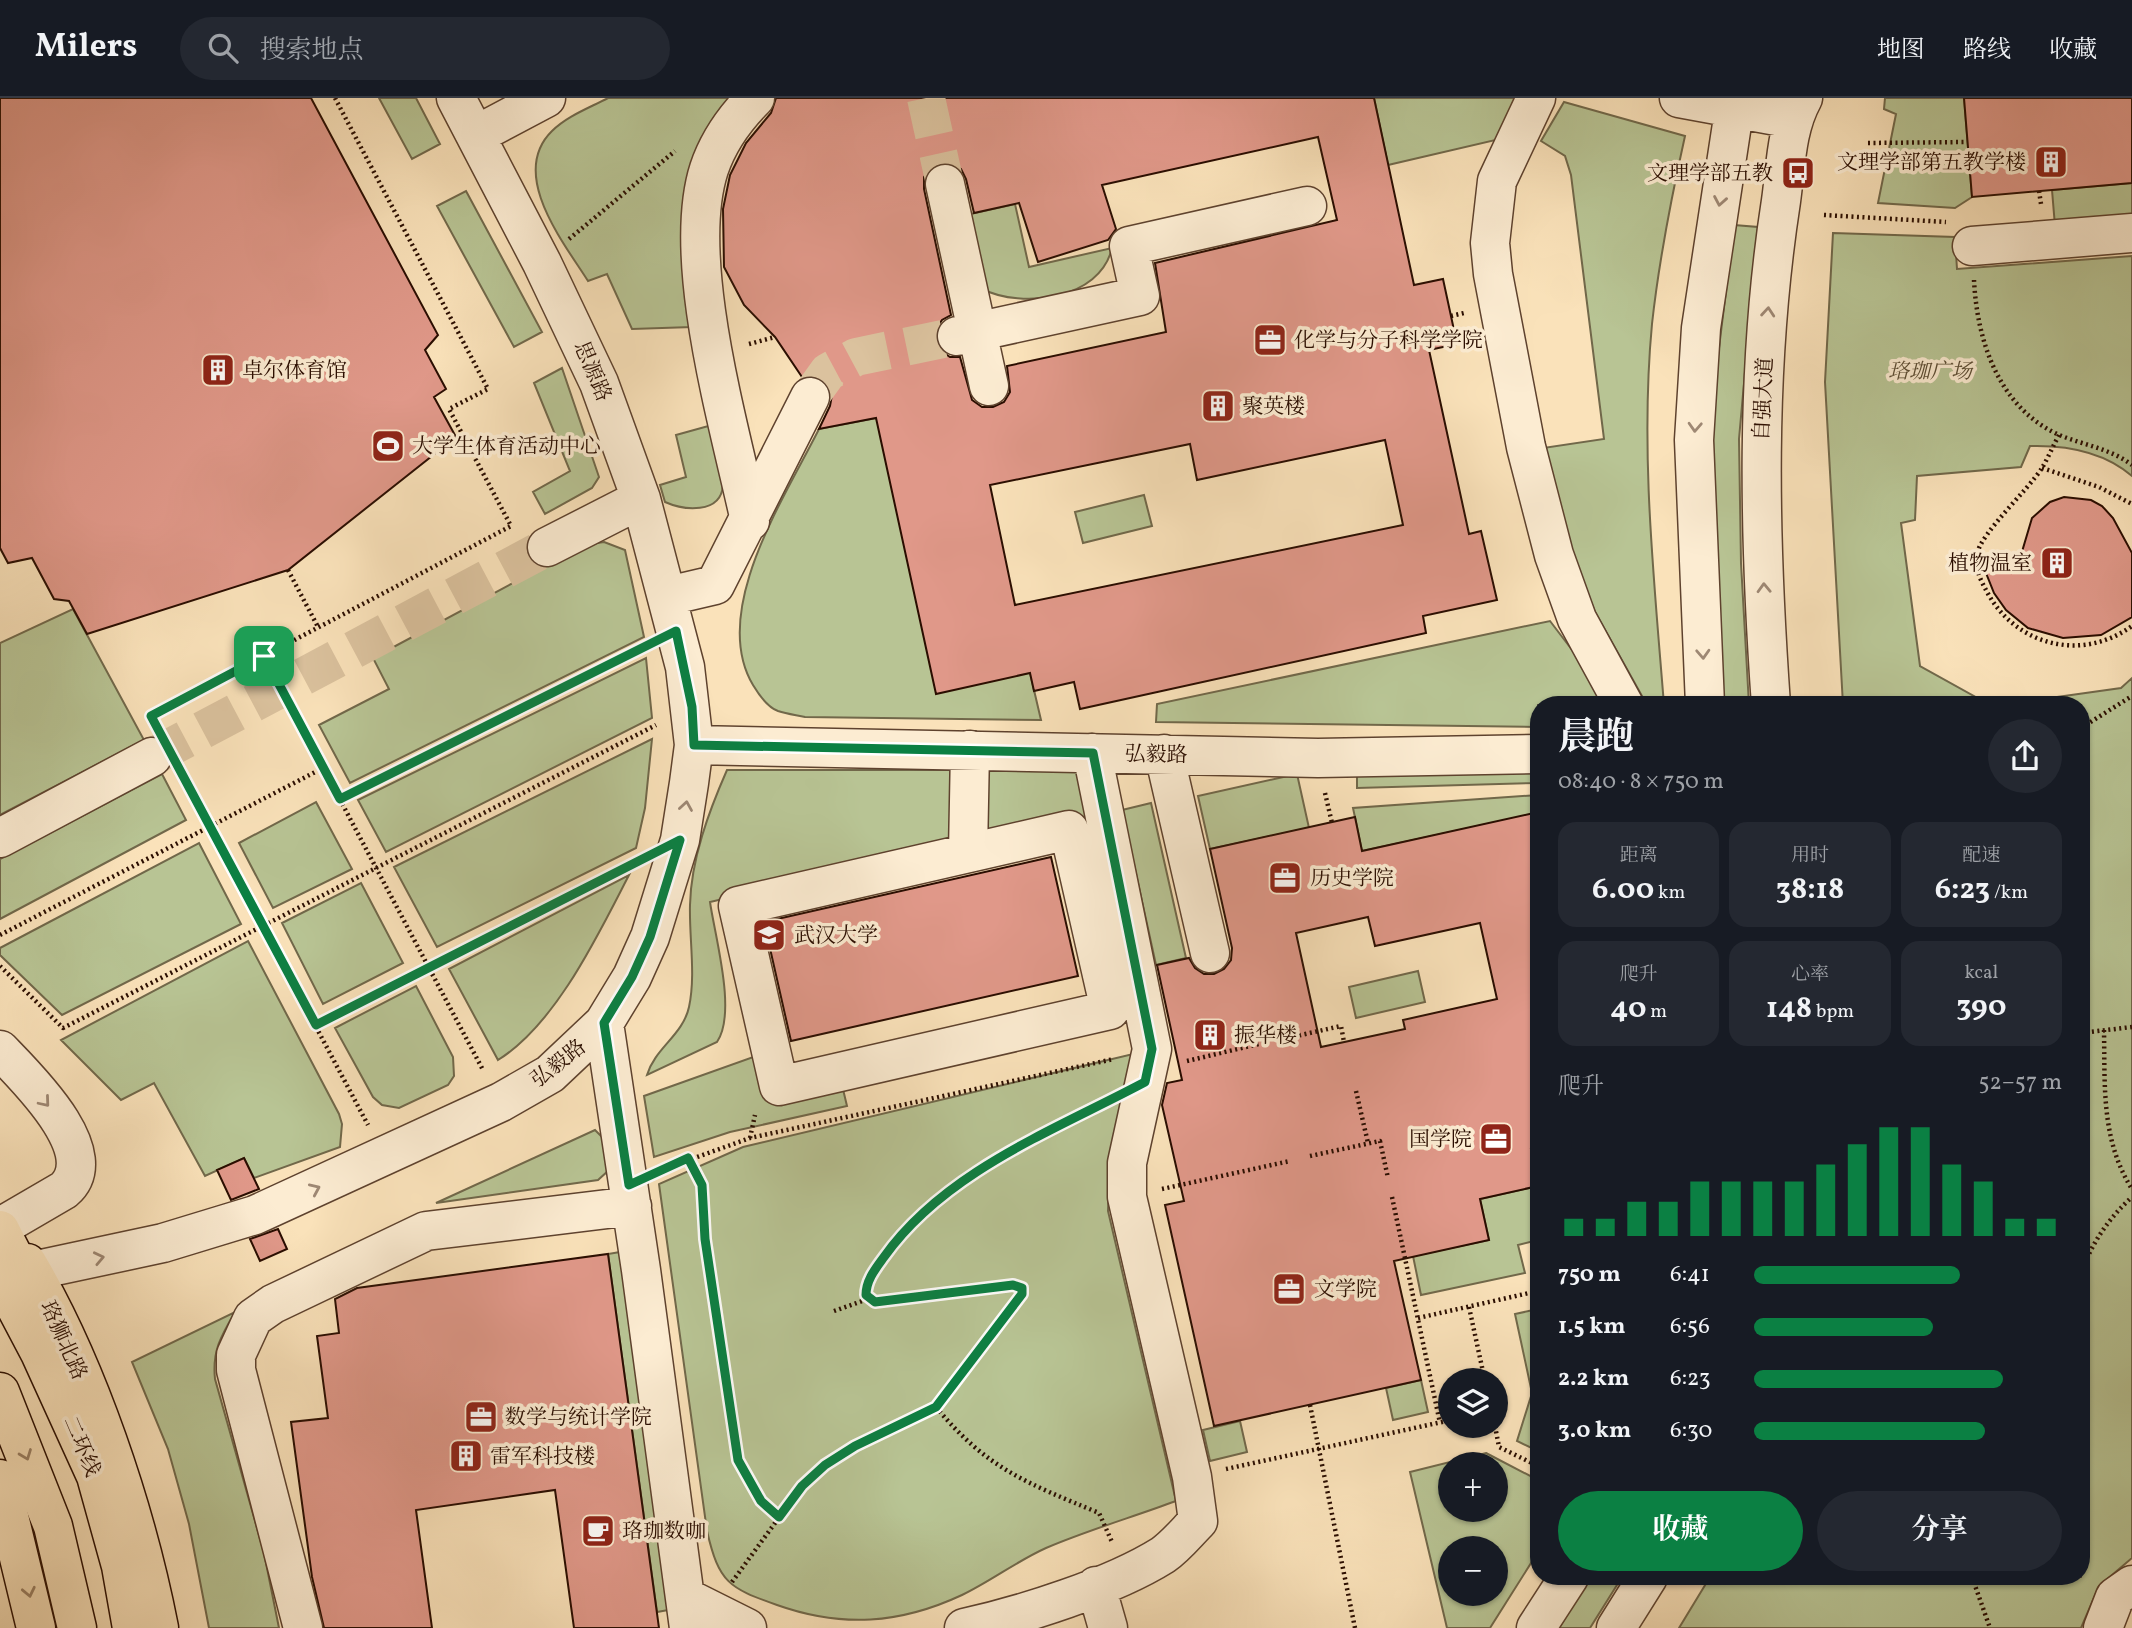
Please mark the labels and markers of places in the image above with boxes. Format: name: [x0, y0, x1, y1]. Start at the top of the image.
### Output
building icon: 文理学部第五教学楼: [2032, 143, 2070, 181]
place label: 文理学部第五教学楼: [1837, 149, 2026, 178]
bus stop icon: 文理学部五教: [1779, 154, 1817, 192]
place label: 文理学部五教: [1647, 160, 1773, 189]
office icon: 化学与分子科学学院: [1251, 321, 1289, 359]
place label: 化学与分子科学学院: [1294, 327, 1483, 356]
building icon: 卓尔体育馆: [199, 351, 237, 389]
place label: 卓尔体育馆: [242, 357, 347, 386]
building icon: 聚英楼: [1199, 387, 1237, 425]
place label: 聚英楼: [1242, 393, 1305, 422]
sports icon: 大学生体育活动中心: [369, 427, 407, 465]
place label: 大学生体育活动中心: [412, 433, 601, 462]
building icon: 植物温室: [2038, 544, 2076, 582]
place label: 植物温室: [1948, 550, 2032, 579]
pin: [234, 626, 294, 686]
office icon: 历史学院: [1266, 859, 1304, 897]
place label: 历史学院: [1310, 865, 1394, 894]
school or university icon: 武汉大学: [750, 916, 788, 954]
place label: 武汉大学: [794, 922, 878, 951]
building icon: 振华楼: [1191, 1016, 1229, 1054]
place label: 振华楼: [1234, 1022, 1297, 1051]
office icon: 国学院: [1477, 1120, 1515, 1158]
place label: 国学院: [1409, 1126, 1472, 1155]
office icon: 文学院: [1270, 1270, 1308, 1308]
place label: 文学院: [1314, 1276, 1377, 1305]
office icon: 数学与统计学院: [462, 1398, 500, 1436]
place label: 数学与统计学院: [505, 1404, 652, 1433]
building icon: 雷军科技楼: [447, 1437, 485, 1475]
place label: 雷军科技楼: [490, 1443, 595, 1472]
cafe icon: 珞珈数咖: [579, 1512, 617, 1550]
place label: 珞珈数咖: [622, 1518, 706, 1547]

